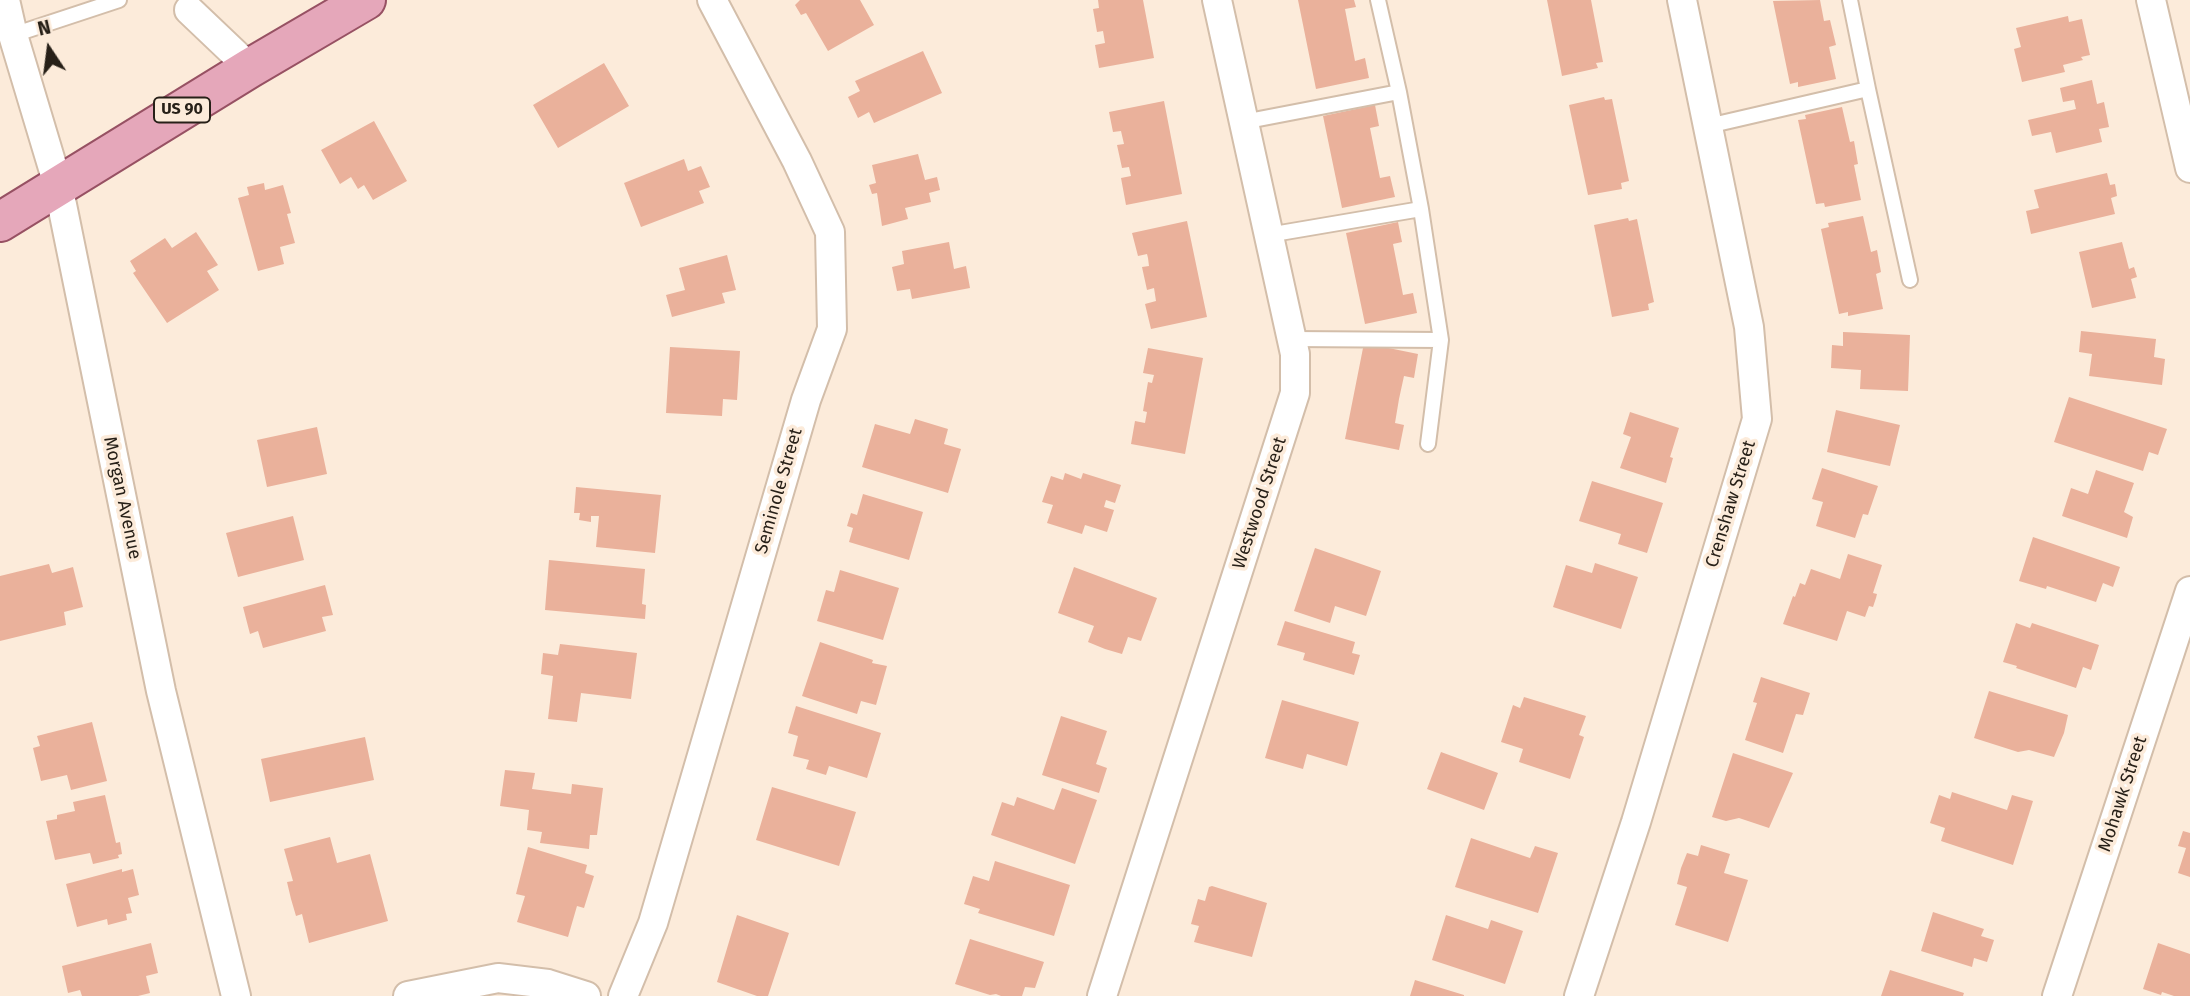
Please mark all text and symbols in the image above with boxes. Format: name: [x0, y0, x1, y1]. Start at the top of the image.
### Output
north arrow: [14, 14, 84, 84]
text: N: [35, 15, 53, 41]
road number: US 90: [154, 97, 210, 122]
street label: Seminole Street: [751, 426, 807, 556]
street label: Westwood Street: [1228, 434, 1292, 572]
street label: Morgan Avenue: [98, 435, 146, 561]
street label: Crenshaw Street: [1701, 438, 1761, 570]
street label: Mohawk Street: [2094, 733, 2152, 855]

